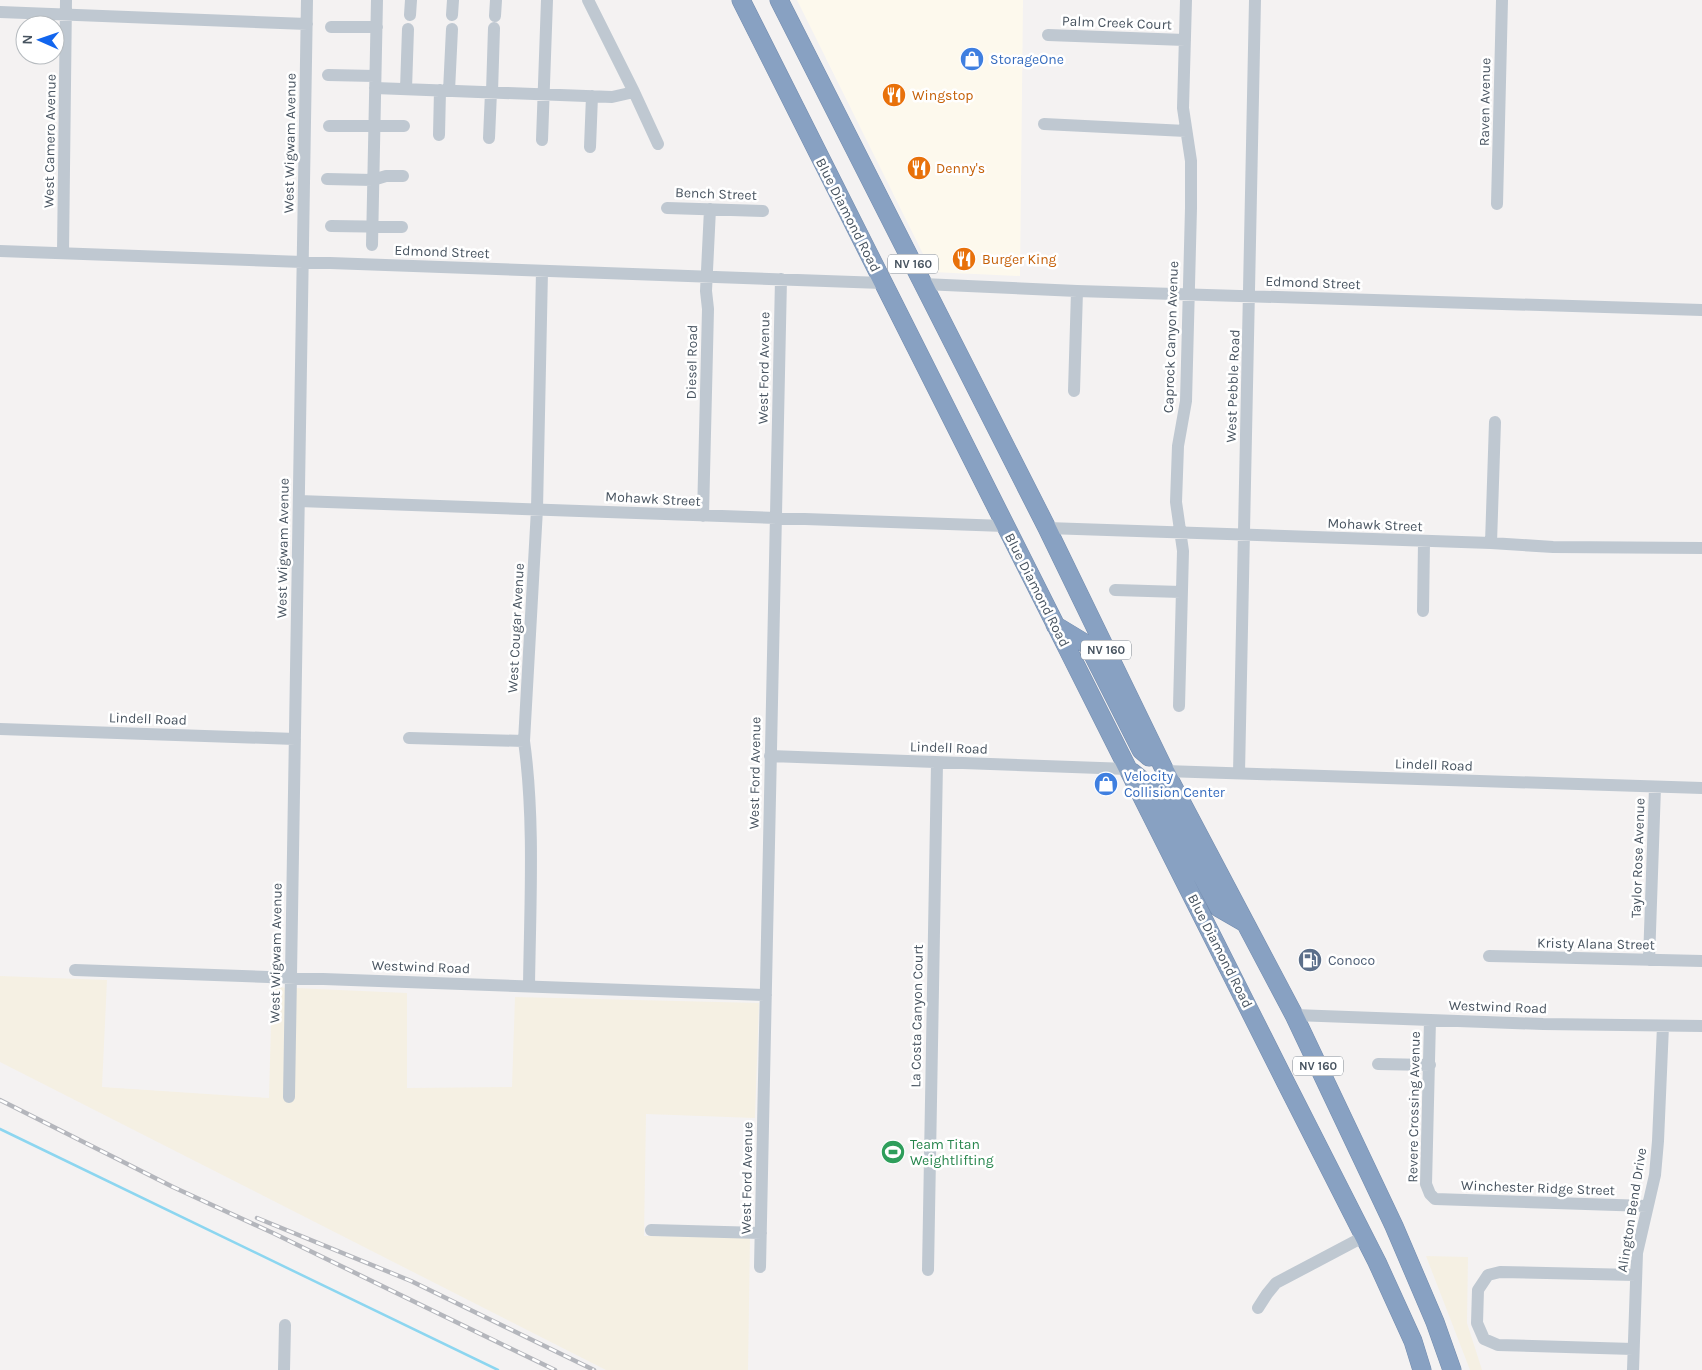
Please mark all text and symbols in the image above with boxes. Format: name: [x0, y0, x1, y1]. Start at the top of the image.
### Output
street label: Palm Creek Court: [1062, 13, 1172, 33]
north arrow: [15, 15, 65, 65]
text: N: [19, 34, 36, 45]
shop icon: StorageOne: [959, 46, 985, 72]
place label: StorageOne: [990, 51, 1064, 68]
street label: Raven Avenue: [1476, 58, 1494, 146]
street label: West Wigwam Avenue: [280, 73, 300, 213]
street label: West Camero Avenue: [40, 74, 60, 208]
restaurant icon: Wingstop: [881, 82, 907, 108]
place label: Wingstop: [912, 87, 974, 104]
street label: Blue Diamond Road: [812, 155, 884, 275]
restaurant icon: Denny's: [906, 155, 932, 181]
place label: Denny's: [936, 160, 985, 177]
street label: Bench Street: [675, 184, 757, 204]
street label: Edmond Street: [394, 242, 490, 262]
restaurant icon: Burger King: [951, 246, 977, 272]
place label: Burger King: [982, 251, 1057, 268]
road number: NV 160: [888, 254, 938, 274]
street label: Caprock Canyon Avenue: [1160, 261, 1182, 413]
street label: Edmond Street: [1265, 273, 1361, 293]
street label: West Ford Avenue: [755, 312, 773, 424]
street label: Diesel Road: [683, 325, 701, 399]
street label: West Pebble Road: [1223, 329, 1243, 443]
street label: West Wigwam Avenue: [273, 478, 293, 618]
street label: Mohawk Street: [605, 488, 701, 510]
street label: Mohawk Street: [1327, 515, 1423, 535]
street label: Blue Diamond Road: [1001, 530, 1073, 650]
street label: West Cougar Avenue: [504, 563, 528, 693]
road number: NV 160: [1081, 640, 1131, 660]
street label: Lindell Road: [109, 709, 187, 729]
street label: West Ford Avenue: [746, 717, 764, 829]
street label: Lindell Road: [910, 738, 988, 758]
street label: Lindell Road: [1395, 755, 1473, 775]
place label: Velocity Collision Center: [1124, 768, 1226, 801]
shop icon: Velocity Collision Center: [1093, 771, 1119, 797]
street label: Taylor Rose Avenue: [1627, 798, 1649, 918]
street label: West Wigwam Avenue: [266, 883, 286, 1023]
street label: Blue Diamond Road: [1184, 891, 1256, 1011]
street label: Kristy Alana Street: [1537, 934, 1655, 954]
street label: La Costa Canyon Court: [907, 944, 927, 1088]
fuel station icon: Conoco: [1297, 947, 1323, 973]
place label: Conoco: [1328, 952, 1375, 969]
street label: Westwind Road: [371, 957, 471, 977]
street label: Westwind Road: [1448, 997, 1548, 1017]
street label: Revere Crossing Avenue: [1404, 1031, 1424, 1183]
road number: NV 160: [1293, 1056, 1343, 1076]
street label: West Ford Avenue: [738, 1122, 756, 1234]
place label: Team Titan Weightlifting: [910, 1136, 994, 1169]
sports icon: Team Titan Weightlifting: [880, 1139, 906, 1165]
street label: Alington Bend Drive: [1614, 1147, 1650, 1273]
street label: Winchester Ridge Street: [1461, 1177, 1615, 1199]

